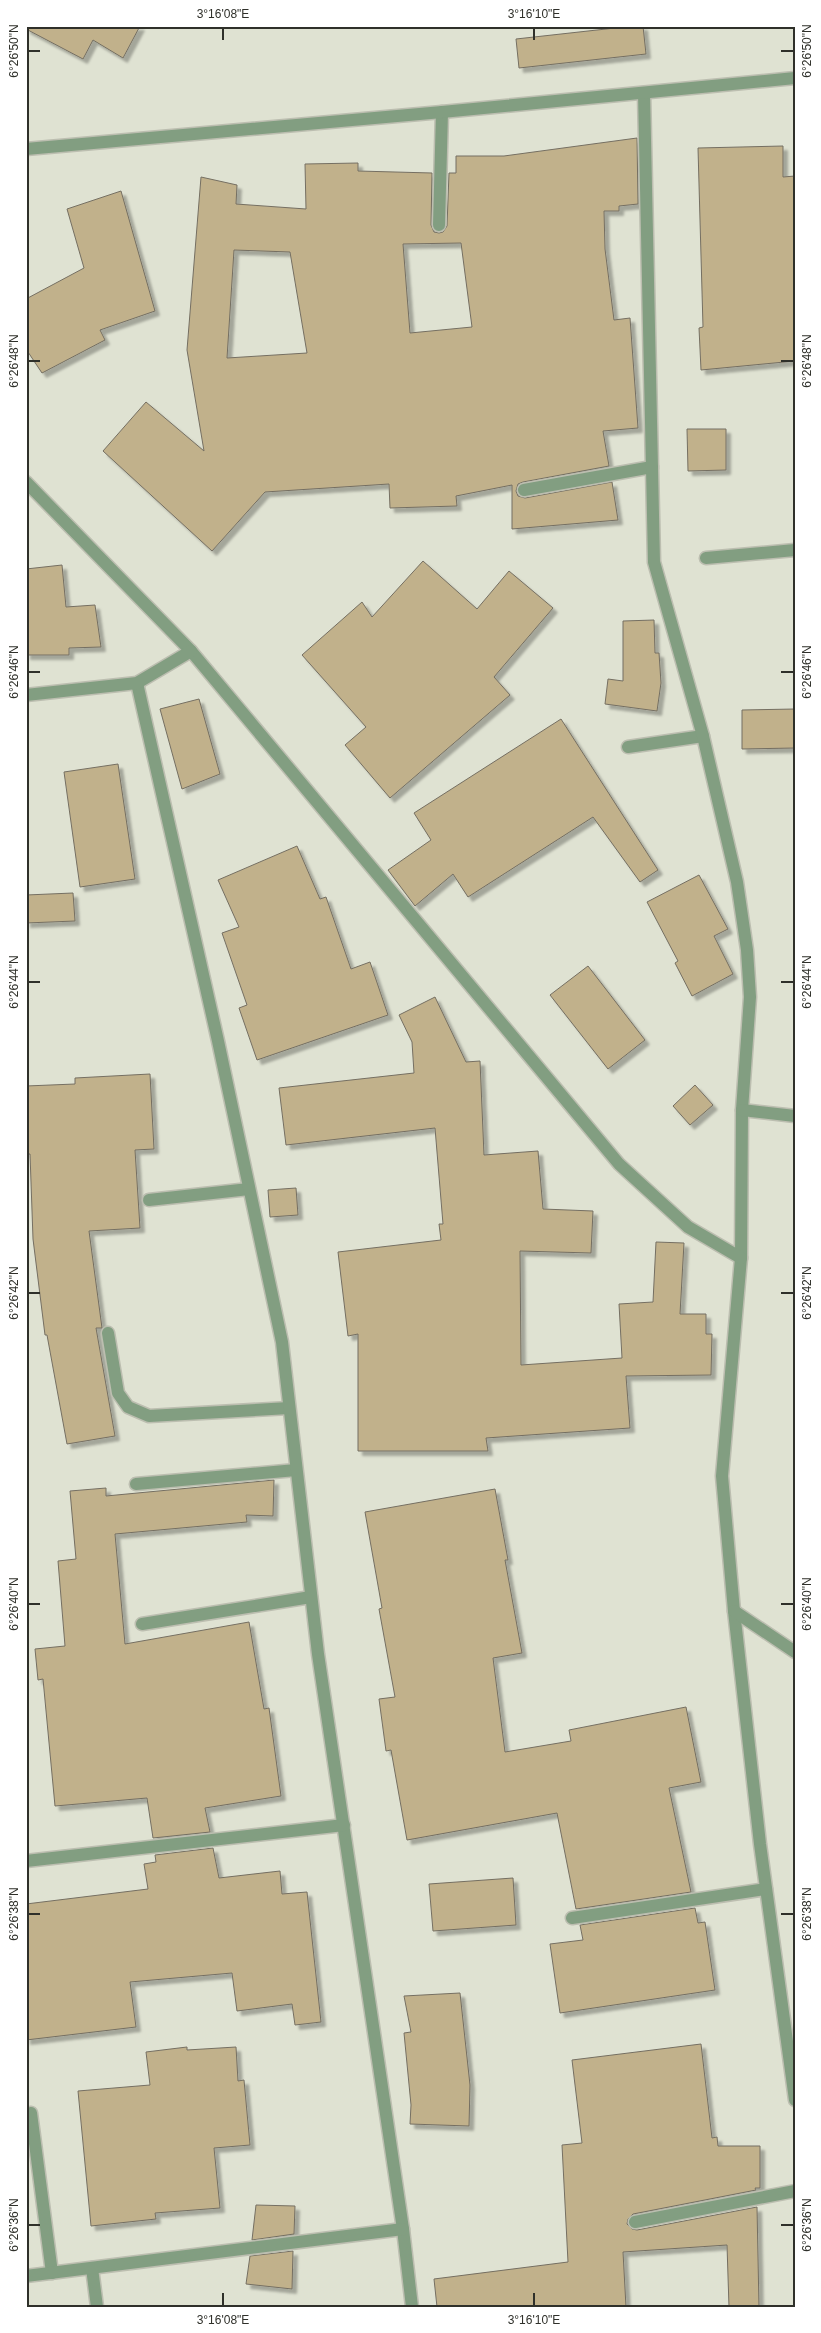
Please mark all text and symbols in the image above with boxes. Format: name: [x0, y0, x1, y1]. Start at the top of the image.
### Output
text: 3°16'08"E: [197, 7, 249, 21]
text: 3°16'10"E: [508, 7, 560, 21]
text: 6°26'50"N: [7, 24, 21, 78]
text: 6°26'50"N: [800, 24, 814, 78]
text: 6°26'48"N: [7, 334, 21, 388]
text: 6°26'48"N: [800, 334, 814, 388]
text: 6°26'46"N: [7, 645, 21, 699]
text: 6°26'46"N: [800, 645, 814, 699]
text: 6°26'44"N: [7, 955, 21, 1009]
text: 6°26'44"N: [800, 955, 814, 1009]
text: 6°26'42"N: [7, 1266, 21, 1320]
text: 6°26'42"N: [800, 1266, 814, 1320]
text: 6°26'40"N: [7, 1577, 21, 1631]
text: 6°26'40"N: [800, 1577, 814, 1631]
text: 6°26'38"N: [7, 1887, 21, 1941]
text: 6°26'38"N: [800, 1887, 814, 1941]
text: 6°26'36"N: [7, 2198, 21, 2252]
text: 6°26'36"N: [800, 2198, 814, 2252]
text: 3°16'08"E: [197, 2313, 249, 2327]
text: 3°16'10"E: [508, 2313, 560, 2327]

